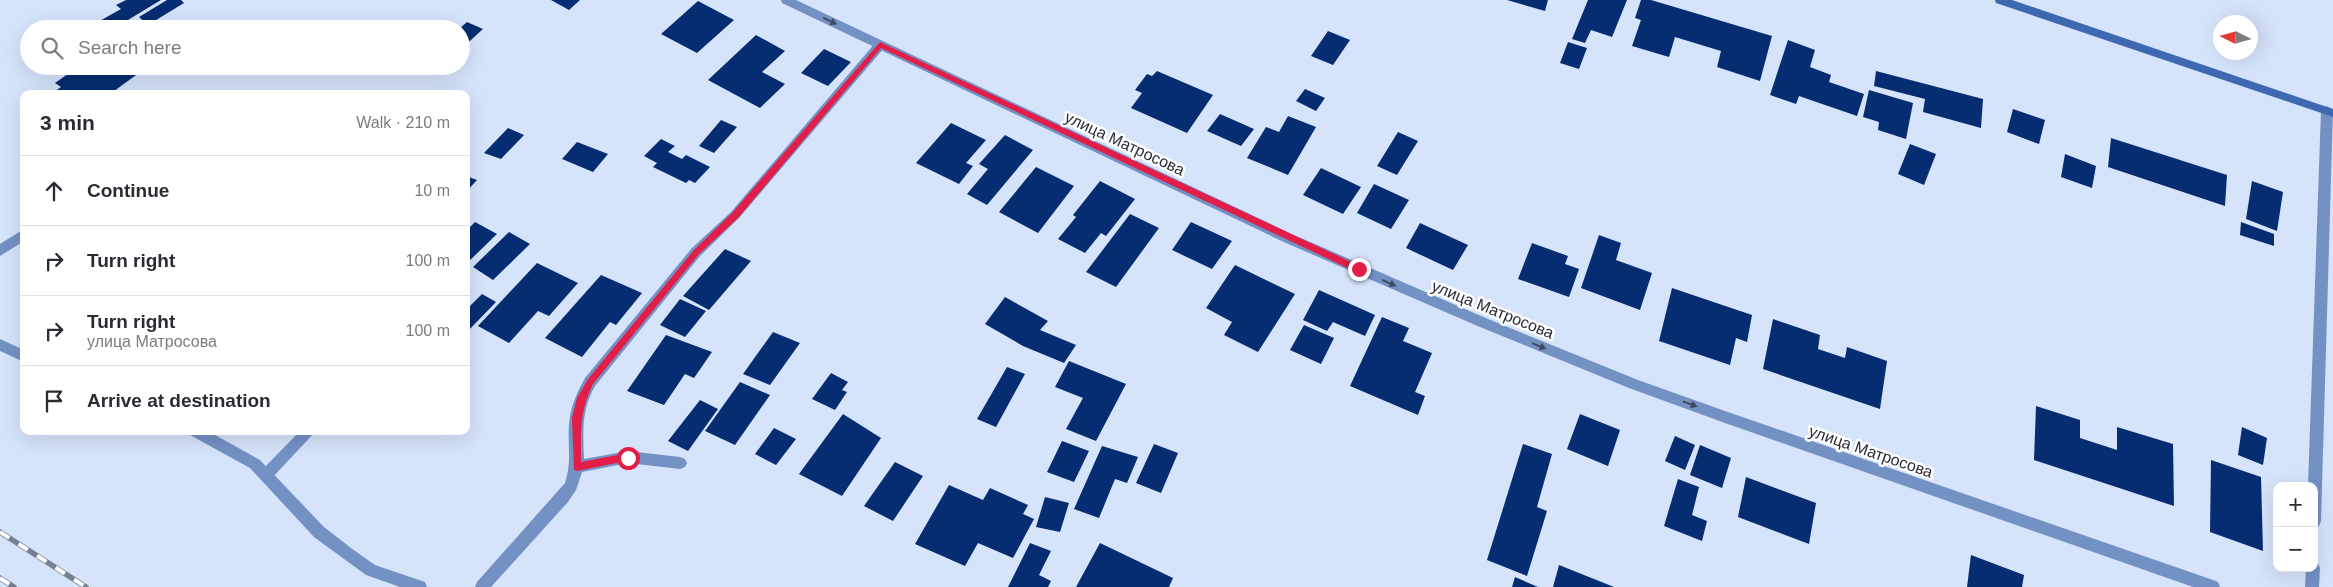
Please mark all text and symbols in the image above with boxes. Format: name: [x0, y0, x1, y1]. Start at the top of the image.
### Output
north arrow: [2213, 15, 2258, 60]
one-way arrow: [823, 17, 837, 25]
search box: [20, 20, 470, 75]
icon: search: [38, 34, 66, 62]
text: Search here: [78, 37, 182, 58]
street label: улица Матросова: [1062, 108, 1187, 179]
text: 3 min: [40, 111, 95, 134]
text: Walk · 210 m: [356, 114, 450, 131]
icon: ahead: [40, 177, 68, 205]
text: Continue: [87, 180, 169, 201]
text: 10 m: [414, 182, 450, 199]
icon: right: [40, 247, 68, 275]
text: Turn right: [87, 250, 175, 271]
text: 100 m: [406, 252, 450, 269]
route end: [1348, 258, 1371, 281]
street label: улица Матросова: [1429, 277, 1556, 342]
one-way arrow: [1382, 279, 1396, 287]
text: Turn right: [87, 311, 175, 332]
icon: right: [40, 317, 68, 345]
text: 100 m: [406, 322, 450, 339]
text: улица Матросова: [87, 333, 217, 350]
one-way arrow: [1532, 342, 1546, 350]
icon: arrive: [40, 387, 68, 415]
text: Arrive at destination: [87, 390, 271, 411]
one-way arrow: [1683, 401, 1698, 408]
street label: улица Матросова: [1807, 422, 1935, 481]
route start: [617, 447, 640, 470]
map controls: [2273, 482, 2318, 572]
button: +: [2273, 482, 2318, 527]
button: −: [2273, 527, 2318, 572]

